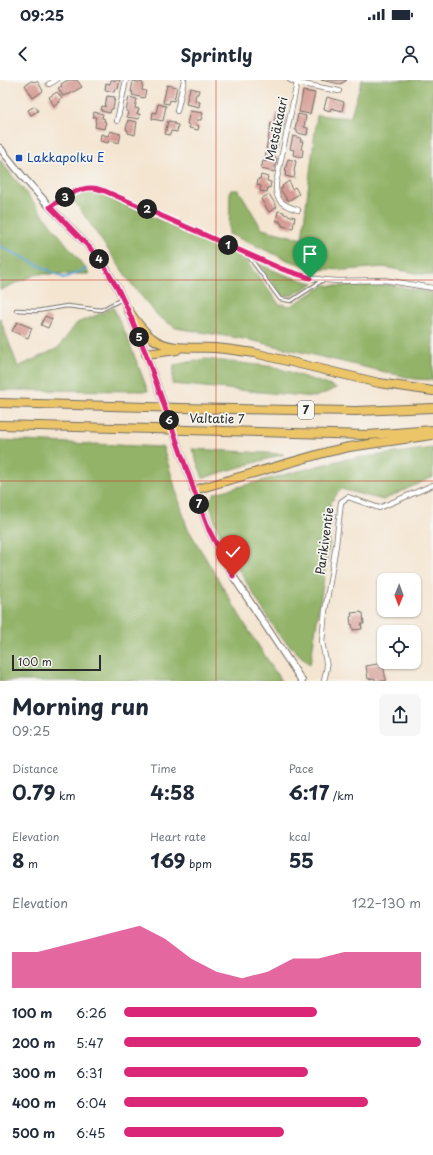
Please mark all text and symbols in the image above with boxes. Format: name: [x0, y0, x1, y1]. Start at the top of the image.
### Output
text: 09:25: [20, 3, 64, 26]
text: Sprintly: [180, 41, 253, 68]
icon: back: [12, 43, 34, 65]
icon: person: [399, 43, 421, 65]
street label: Metsäkaari: [260, 95, 292, 163]
place label: Lakkapolku E: [27, 148, 104, 166]
marker: Lakkapolku E: [14, 153, 24, 163]
pin: 3: [55, 187, 75, 207]
text: 3: [61, 188, 69, 205]
pin: 2: [137, 199, 157, 219]
text: 2: [143, 200, 151, 217]
pin: 1: [218, 235, 238, 255]
text: 1: [225, 236, 231, 253]
pin: [293, 237, 327, 278]
icon: arrive: [299, 243, 321, 265]
pin: 4: [89, 249, 109, 269]
text: 4: [95, 250, 103, 267]
pin: 5: [129, 327, 149, 347]
text: 5: [135, 328, 143, 345]
road number: 7: [298, 401, 314, 419]
street label: Valtatie 7: [189, 409, 245, 427]
pin: 6: [159, 410, 179, 430]
text: 6: [165, 411, 173, 428]
pin: 7: [189, 494, 209, 514]
text: 7: [196, 495, 202, 512]
street label: Parikiventie: [310, 506, 338, 576]
pin: [216, 535, 250, 576]
icon: check: [222, 541, 244, 563]
north arrow: [377, 573, 421, 617]
map controls: [377, 573, 421, 669]
button: locate: [377, 625, 421, 669]
scale bar: [12, 653, 101, 672]
text: 100 m: [18, 653, 52, 670]
text: Morning run: [12, 689, 149, 722]
button: share: [379, 694, 421, 736]
text: 09:25: [12, 721, 50, 740]
text: Distance: [12, 760, 58, 777]
text: Time: [150, 760, 176, 777]
text: Pace: [289, 760, 313, 777]
text: 0.79: [12, 777, 55, 807]
text: 4:58: [150, 777, 195, 807]
text: 6:17: [289, 777, 329, 807]
text: km: [55, 787, 76, 804]
text: /km: [329, 787, 354, 804]
text: Elevation: [12, 828, 59, 845]
text: Heart rate: [150, 828, 206, 845]
text: kcal: [289, 828, 311, 845]
text: 8: [12, 845, 25, 875]
text: 169: [150, 845, 186, 875]
text: 55: [289, 845, 314, 875]
text: m: [25, 855, 38, 872]
text: bpm: [186, 855, 212, 872]
text: Elevation: [12, 893, 68, 912]
text: 122–130 m: [352, 893, 421, 912]
text: 100 m: [12, 1003, 53, 1022]
text: 6:26: [76, 1003, 107, 1022]
text: 200 m: [12, 1033, 56, 1052]
text: 5:47: [76, 1033, 103, 1052]
text: 300 m: [12, 1063, 56, 1082]
text: 6:31: [76, 1063, 102, 1082]
text: 400 m: [12, 1093, 56, 1112]
text: 6:04: [76, 1093, 107, 1112]
text: 500 m: [12, 1123, 55, 1142]
text: 6:45: [76, 1123, 105, 1142]

